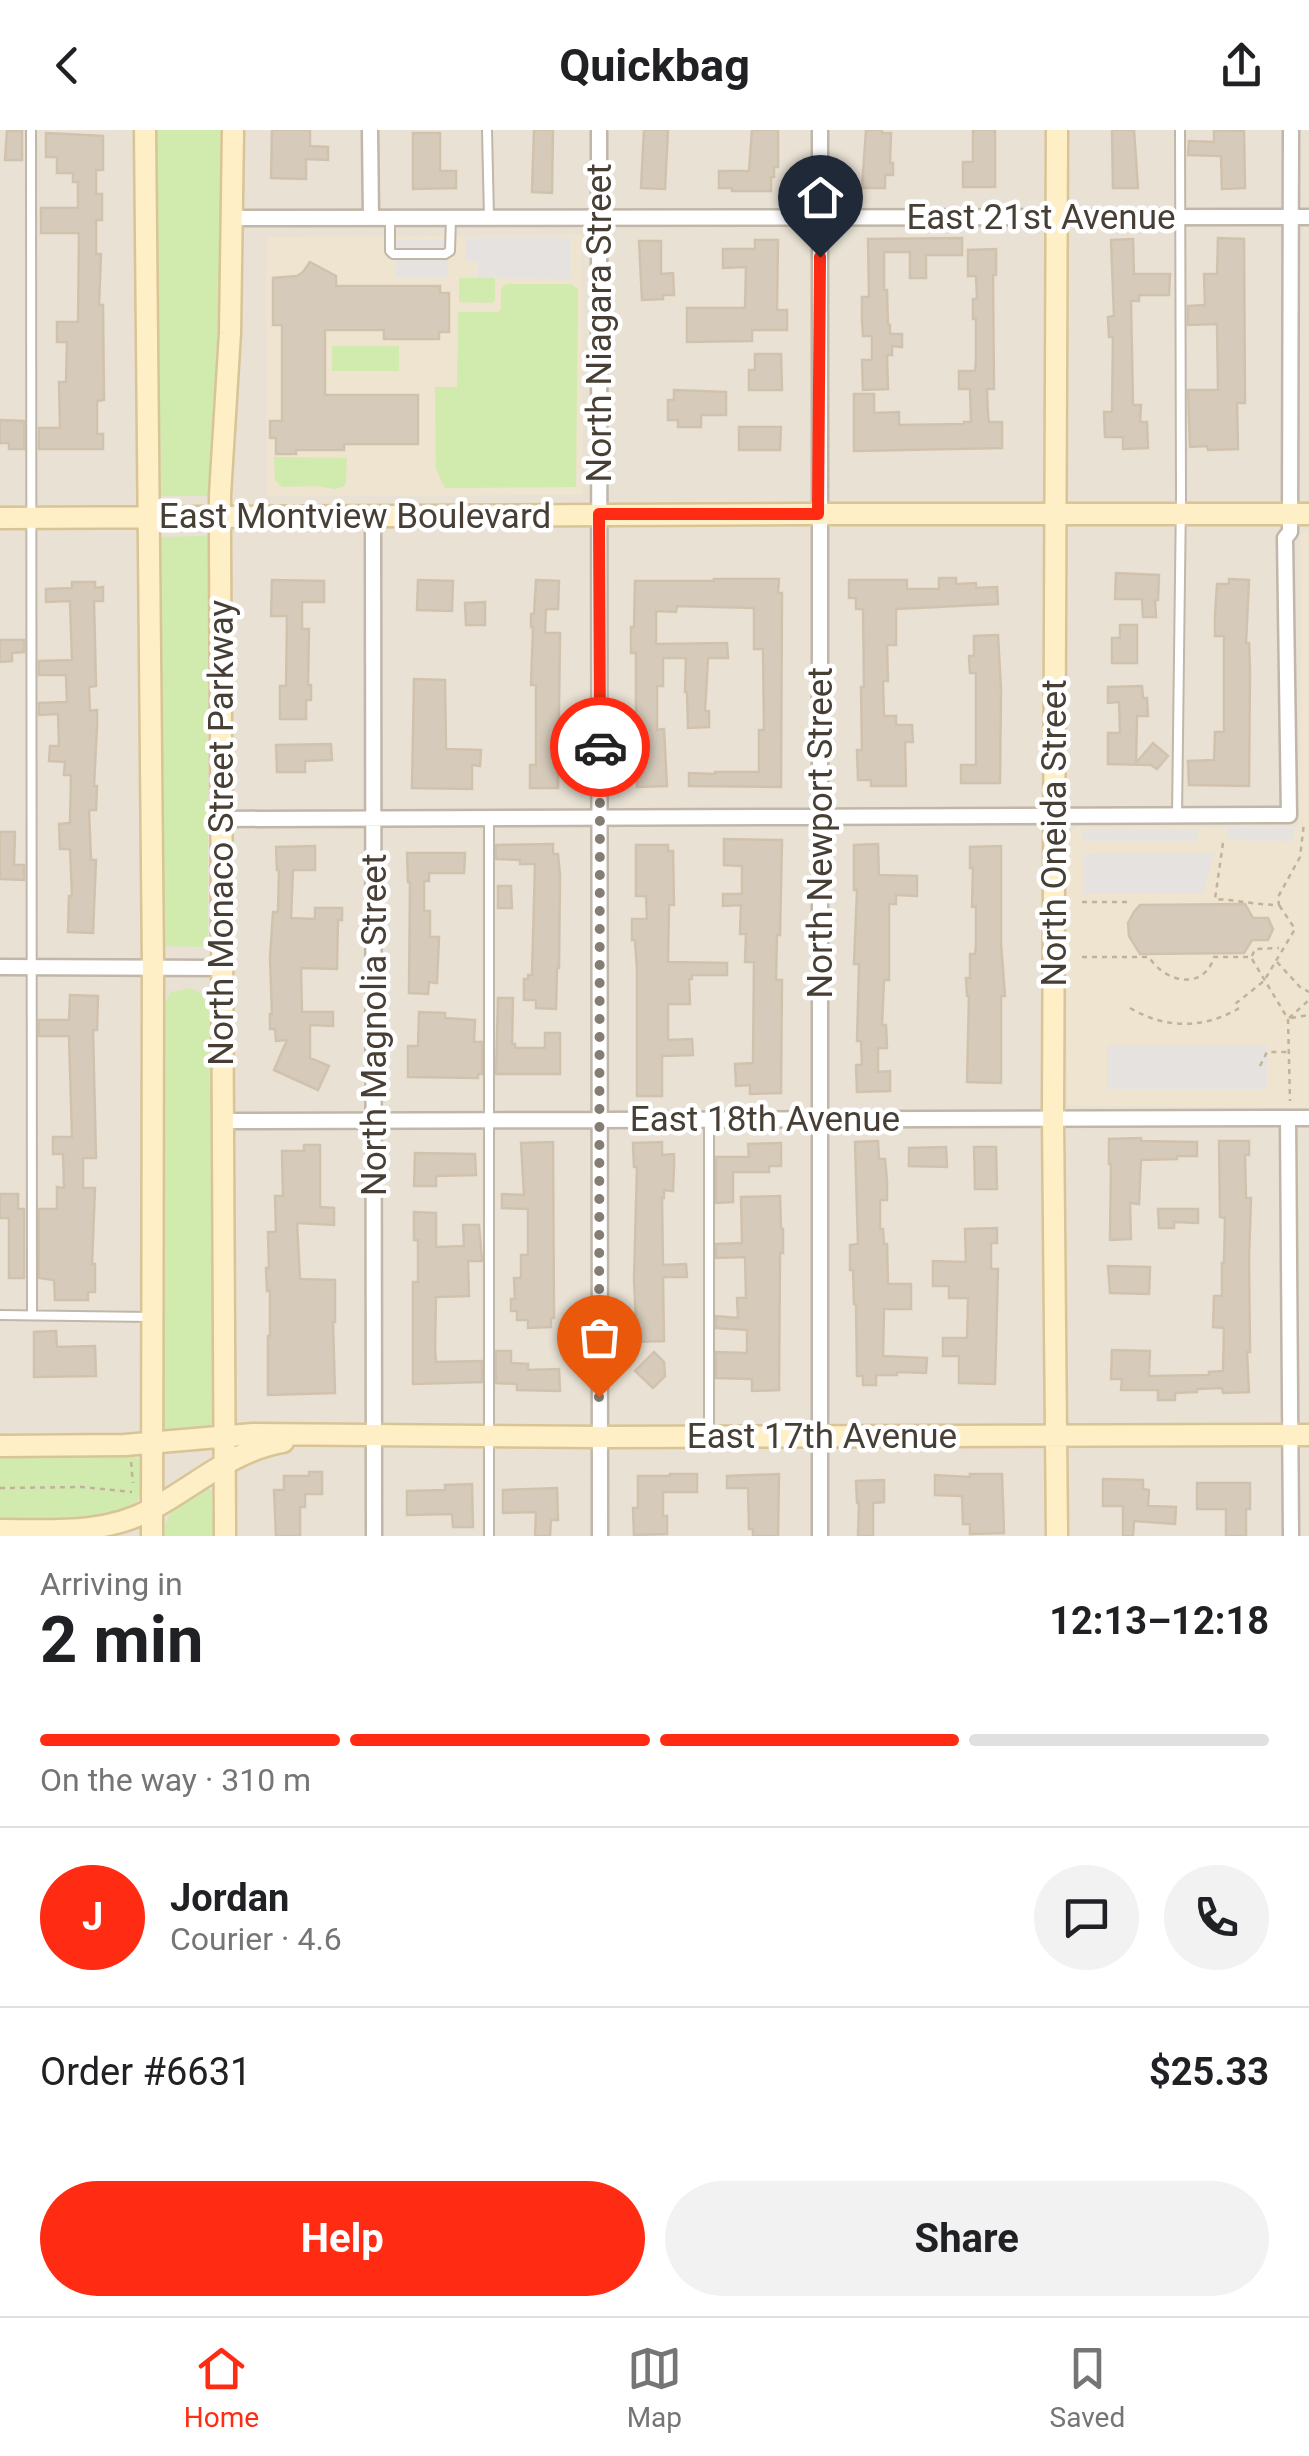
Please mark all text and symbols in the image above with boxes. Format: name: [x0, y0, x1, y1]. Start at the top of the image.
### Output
icon: back: [40, 38, 95, 93]
icon: share: [1214, 38, 1269, 93]
text: Quickbag: [559, 39, 750, 92]
pin: [778, 155, 863, 258]
street label: North Niagara Street: [579, 163, 620, 483]
icon: home: [793, 170, 848, 225]
street label: East 21st Avenue: [906, 197, 1176, 238]
street label: East Montview Boulevard: [159, 496, 551, 537]
street label: North Monaco Street Parkway: [201, 600, 242, 1066]
street label: North Newport Street: [800, 667, 841, 999]
street label: North Oneida Street: [1034, 679, 1075, 987]
courier: [550, 697, 650, 797]
icon: car: [573, 720, 628, 775]
street label: North Magnolia Street: [354, 854, 395, 1196]
street label: East 18th Avenue: [630, 1099, 900, 1140]
pin: [557, 1295, 642, 1398]
icon: bag: [572, 1310, 627, 1365]
street label: East 17th Avenue: [687, 1416, 957, 1457]
text: Arriving in: [40, 1565, 183, 1603]
text: 12:13–12:18: [1049, 1599, 1269, 1643]
text: 2 min: [40, 1602, 203, 1678]
text: On the way · 310 m: [40, 1761, 311, 1799]
button: chat: [1034, 1865, 1139, 1970]
button: phone: [1164, 1865, 1269, 1970]
text: Jordan: [170, 1876, 289, 1920]
text: J: [82, 1895, 103, 1939]
text: Courier · 4.6: [170, 1920, 342, 1958]
text: Order #6631: [40, 2050, 251, 2094]
text: $25.33: [1149, 2050, 1269, 2094]
button: Help: [40, 2181, 645, 2296]
button: Share: [665, 2181, 1269, 2296]
tab: Home: [184, 2341, 259, 2434]
tab: Map: [627, 2341, 682, 2434]
tab: Saved: [1050, 2341, 1125, 2434]

